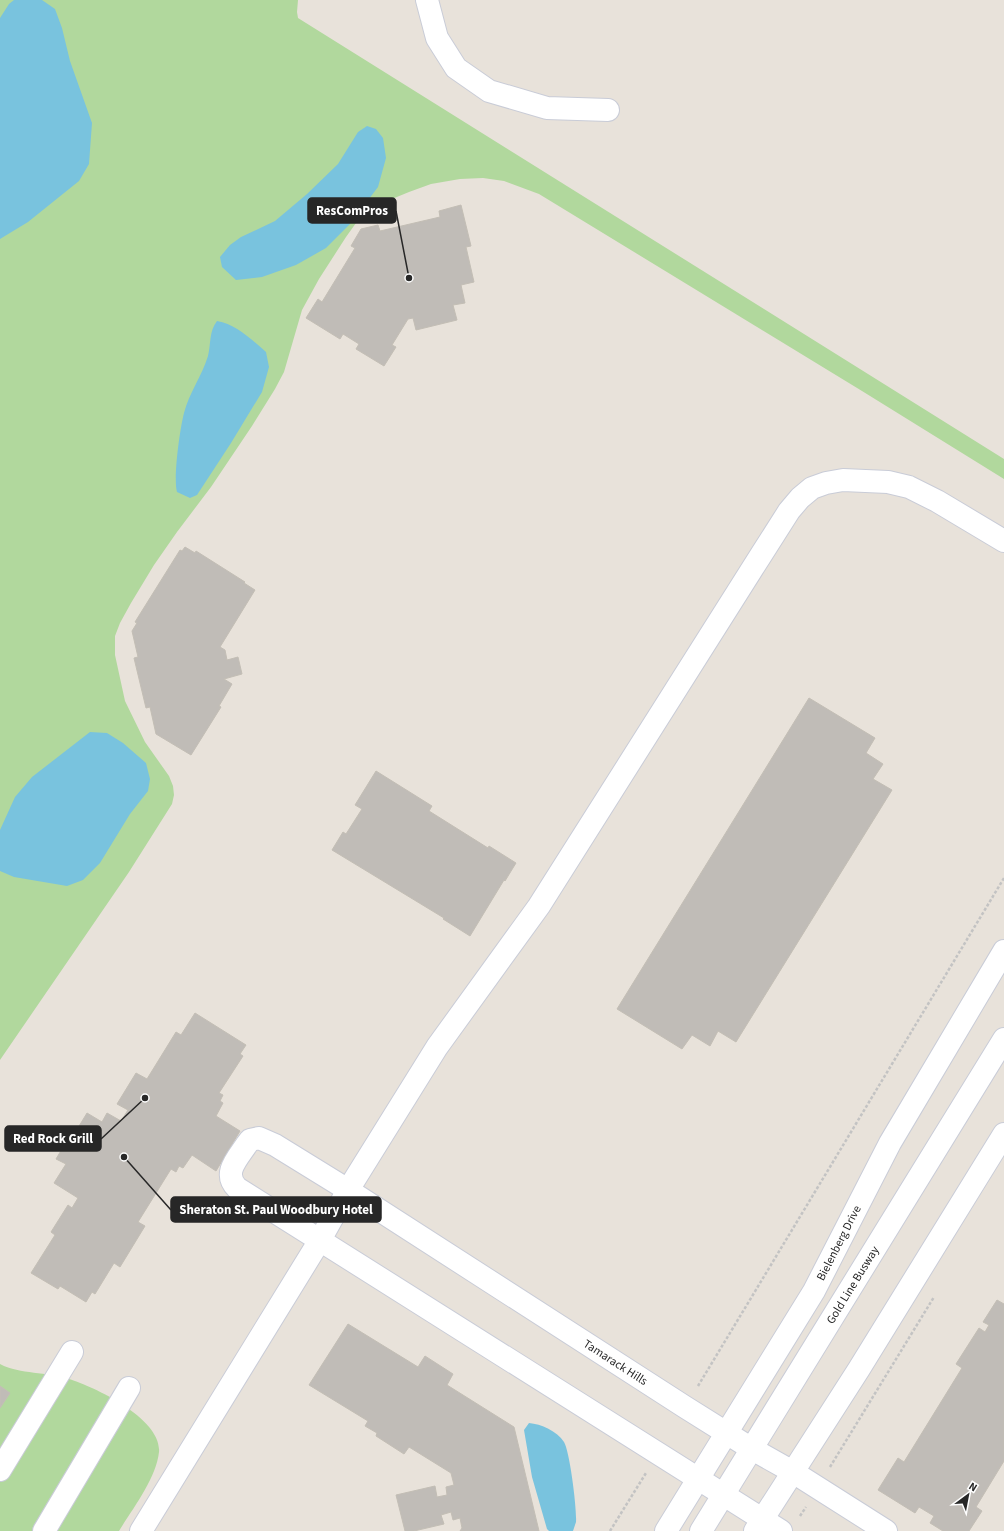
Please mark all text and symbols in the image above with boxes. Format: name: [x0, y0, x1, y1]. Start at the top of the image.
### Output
callout: ResComPros: [308, 198, 396, 223]
text: ResComPros: [316, 202, 388, 220]
callout: Red Rock Grill: [5, 1126, 101, 1151]
text: Red Rock Grill: [13, 1130, 93, 1148]
callout: Sheraton St. Paul Woodbury Hotel: [171, 1197, 381, 1222]
text: Sheraton St. Paul Woodbury Hotel: [179, 1201, 373, 1219]
street label: Bielenberg Drive: [812, 1202, 865, 1284]
street label: Gold Line Busway: [822, 1242, 883, 1327]
street label: Tamarack Hills: [580, 1335, 651, 1389]
north arrow: [948, 1475, 988, 1515]
text: N: [966, 1479, 980, 1495]

